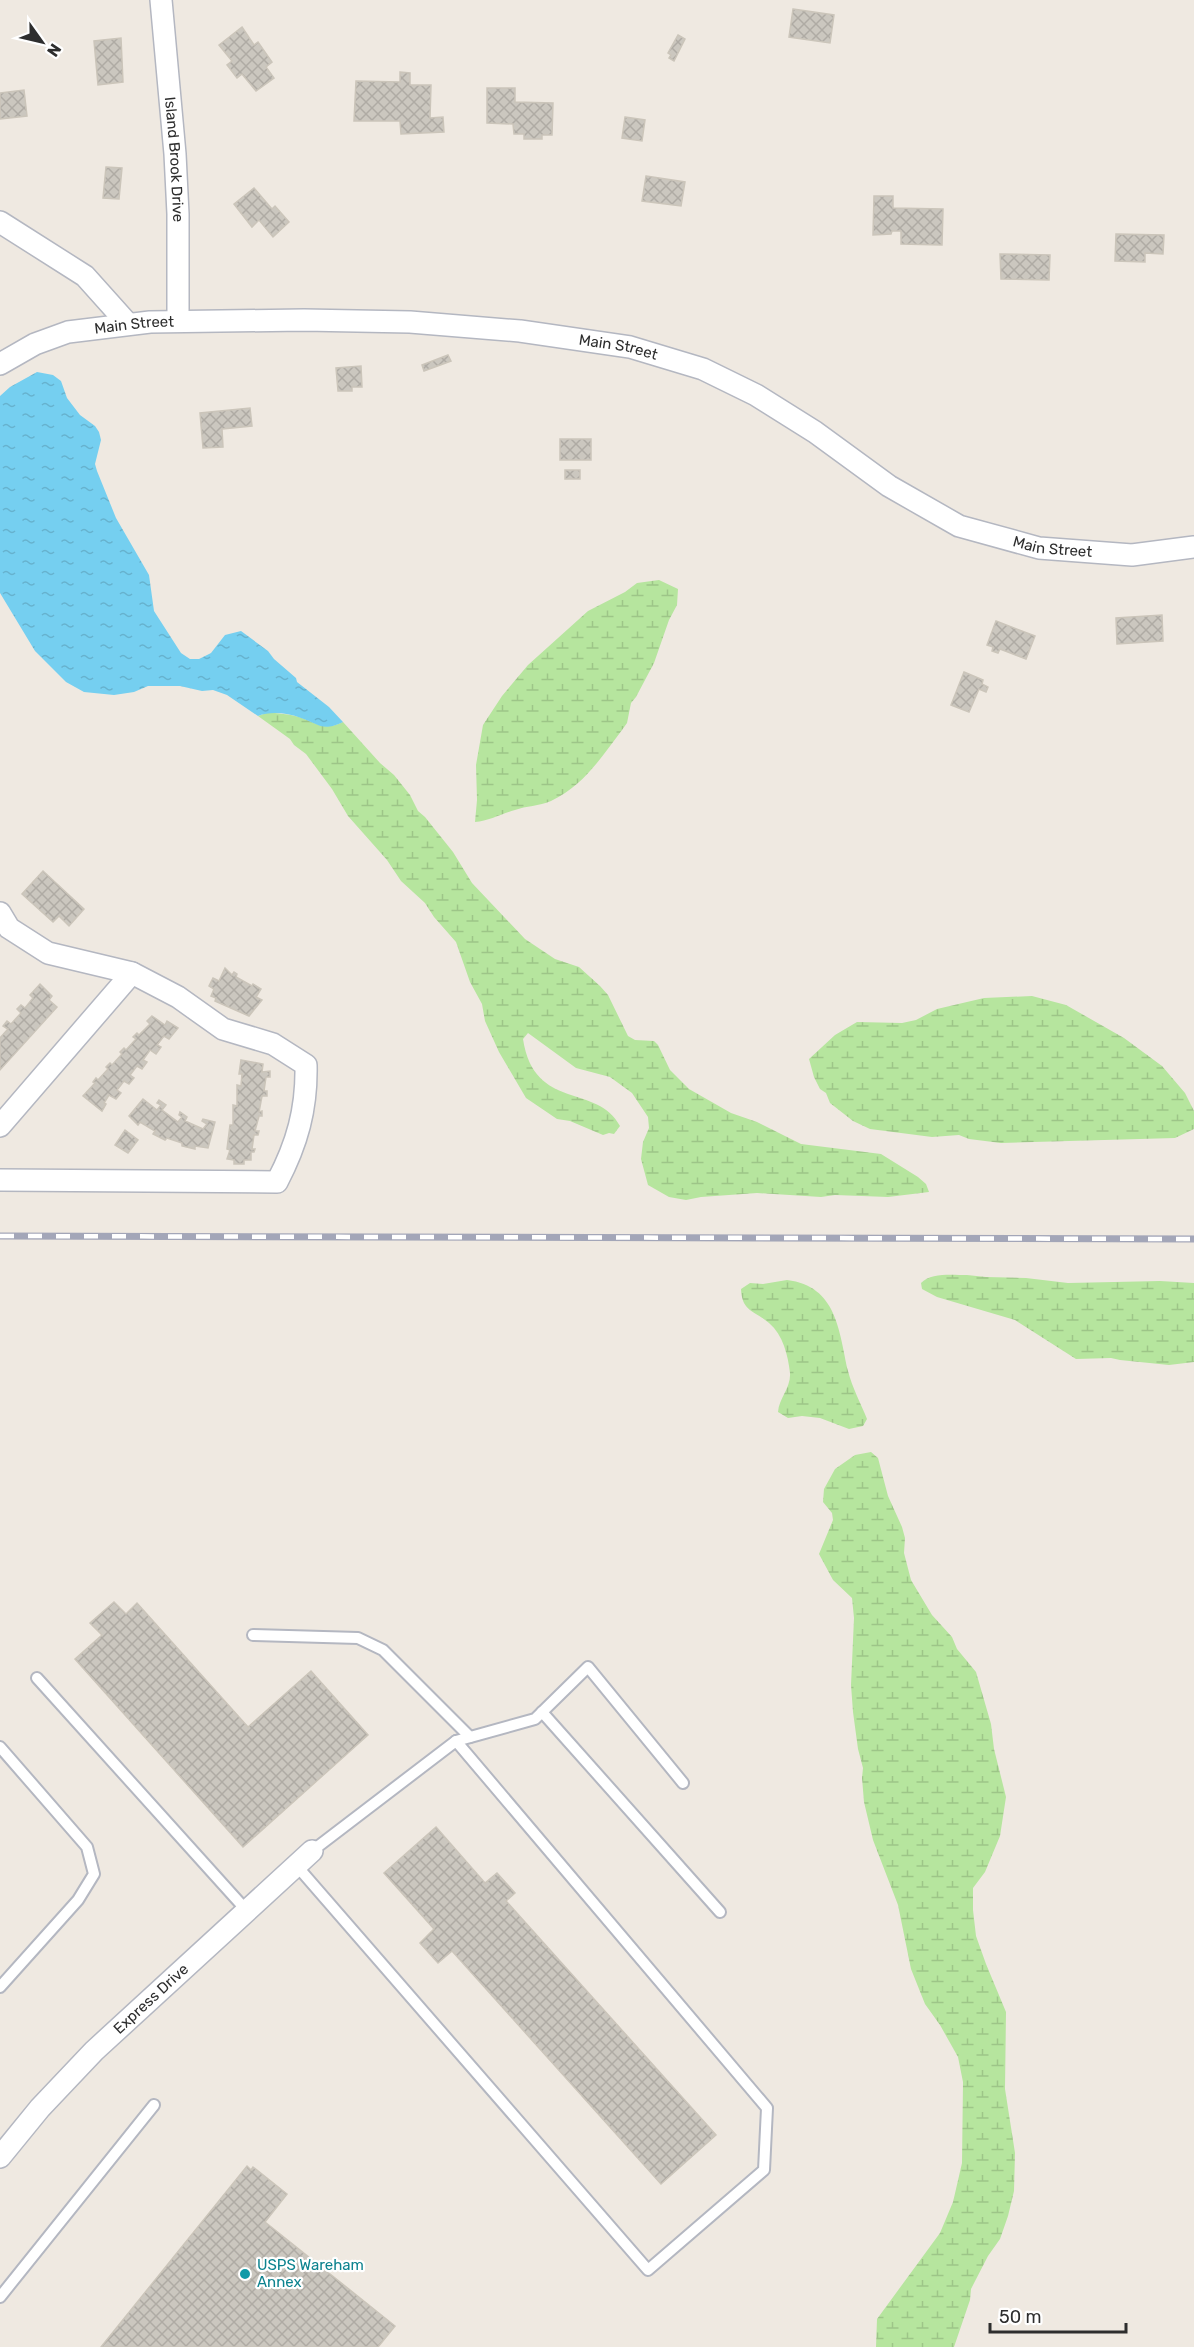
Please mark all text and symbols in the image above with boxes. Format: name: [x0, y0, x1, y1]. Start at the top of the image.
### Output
north arrow: [12, 12, 72, 72]
text: N: [43, 40, 65, 60]
street label: Island Brook Drive: [161, 96, 187, 222]
street label: Main Street: [93, 313, 174, 338]
street label: Main Street: [578, 331, 660, 364]
street label: Main Street: [1011, 532, 1093, 561]
street label: Express Drive: [110, 1960, 192, 2038]
place label: USPS Wareham Annex: [257, 2256, 364, 2291]
marker: USPS Wareham Annex: [238, 2267, 252, 2281]
scale bar: [990, 2296, 1126, 2334]
text: 50 m: [999, 2306, 1042, 2328]

